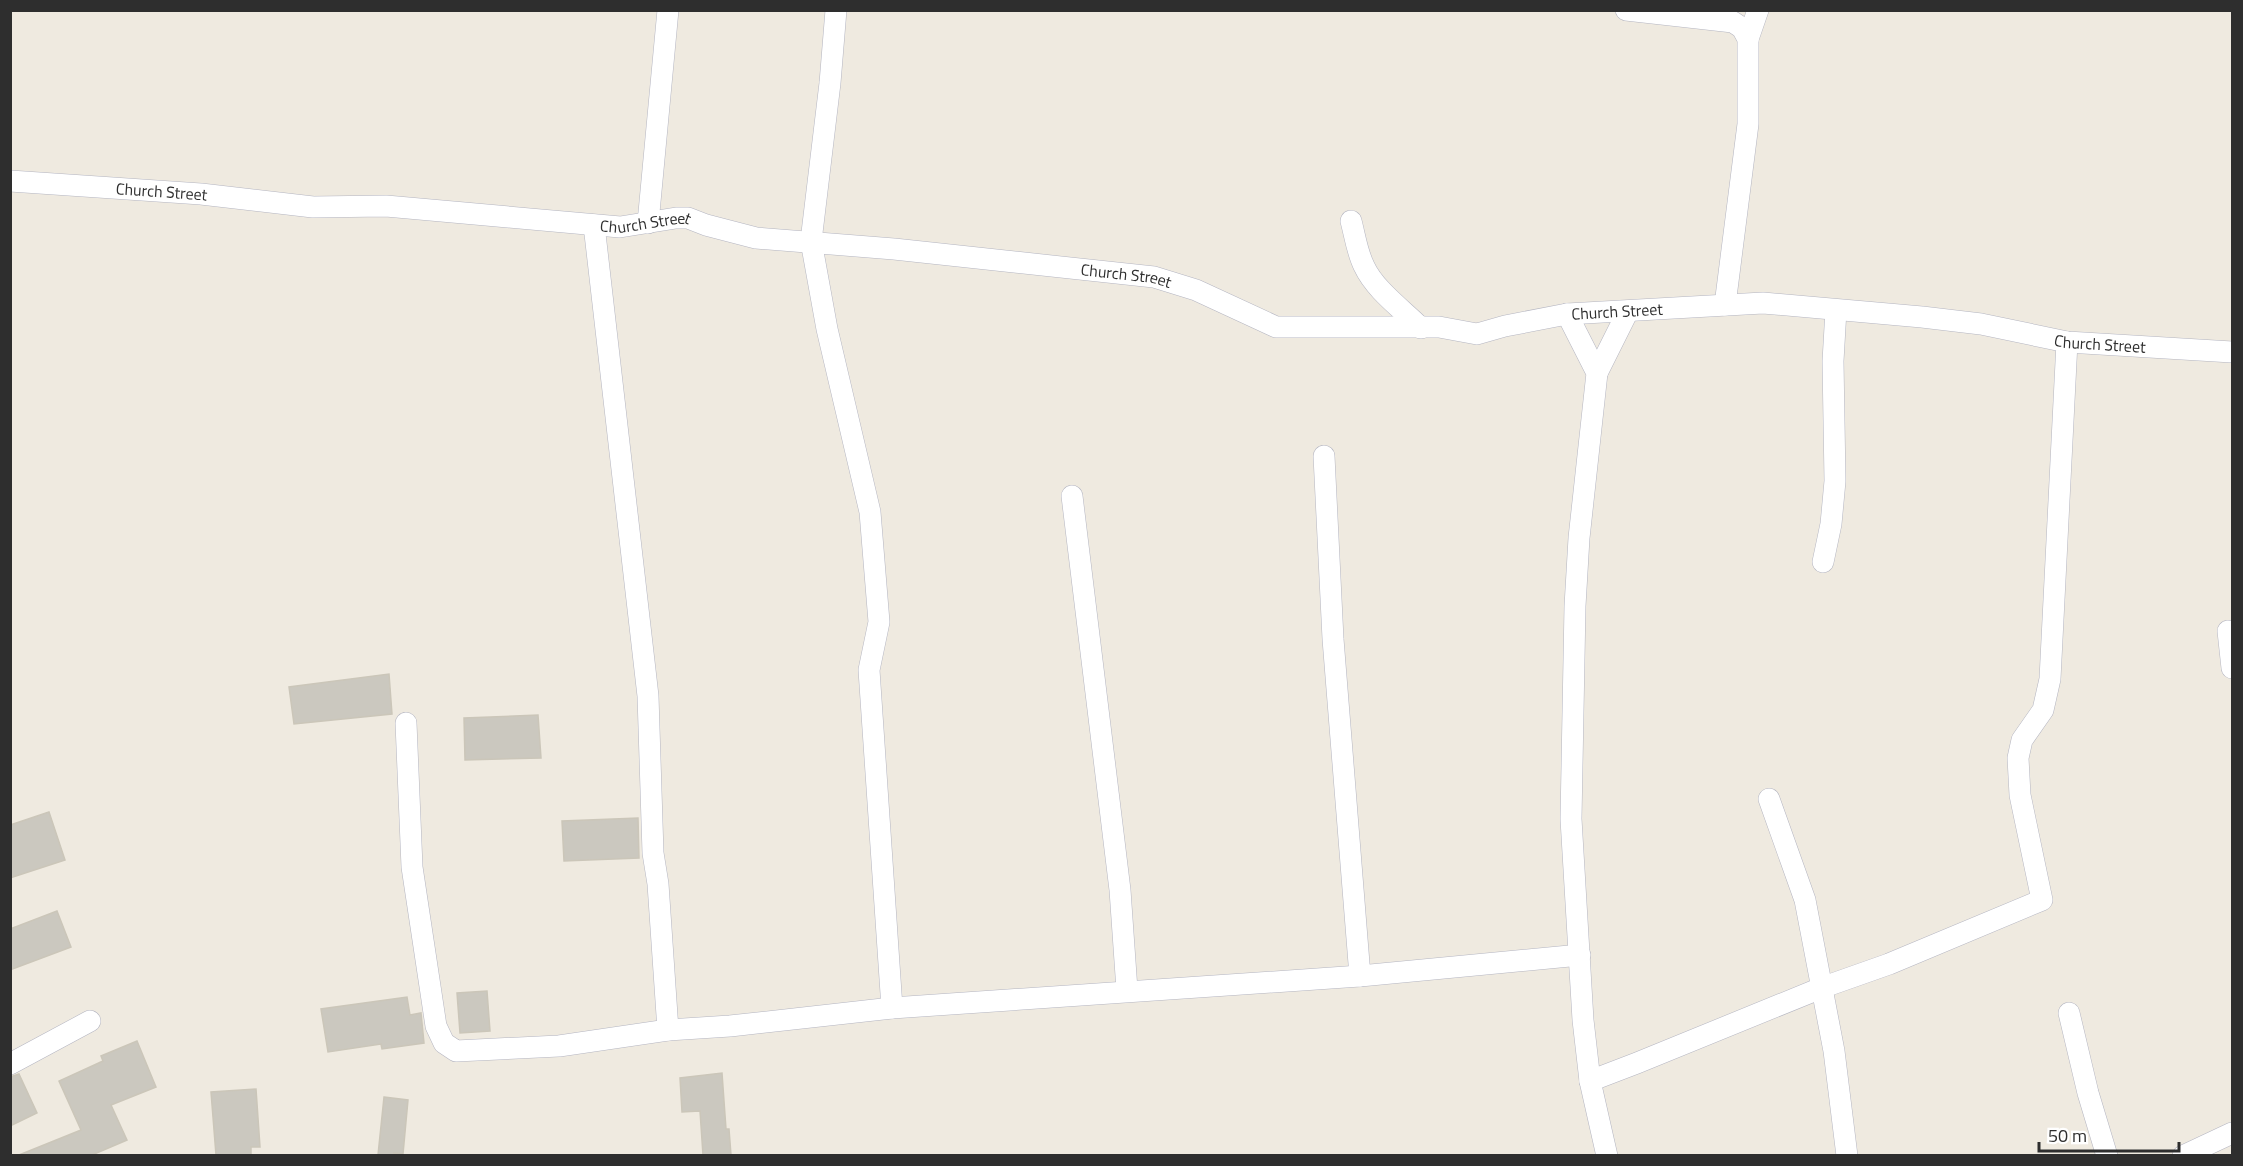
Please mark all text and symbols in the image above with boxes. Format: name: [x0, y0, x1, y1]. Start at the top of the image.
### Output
street label: Church Street: [115, 176, 209, 207]
street label: Church Street: [599, 206, 695, 239]
street label: Church Street: [1080, 257, 1175, 294]
street label: Church Street: [1571, 297, 1664, 326]
street label: Church Street: [2052, 328, 2147, 359]
scale bar: [2039, 1115, 2178, 1153]
text: 50 m: [2048, 1122, 2087, 1149]

